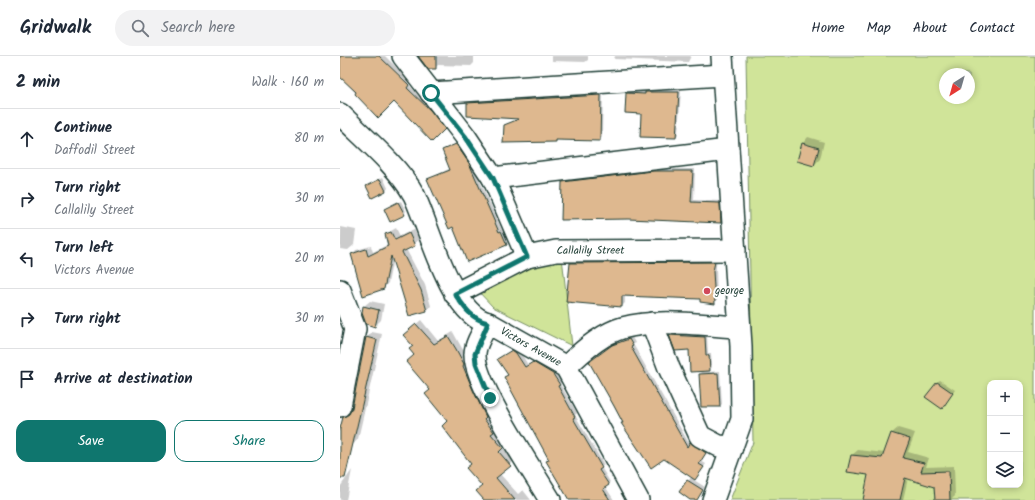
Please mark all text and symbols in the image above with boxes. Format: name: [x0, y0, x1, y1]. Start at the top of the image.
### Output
search box: [115, 10, 395, 46]
text: Gridwalk: [20, 13, 91, 43]
text: Search here: [161, 16, 235, 40]
icon: search: [129, 17, 151, 39]
text: Home: [811, 17, 845, 39]
text: Map: [867, 17, 891, 39]
text: About: [913, 17, 947, 39]
text: Contact: [969, 17, 1015, 39]
north arrow: [939, 68, 975, 104]
text: 2 min: [16, 69, 60, 96]
text: Walk · 160 m: [252, 72, 324, 93]
route start: [422, 84, 440, 102]
text: Continue: [54, 116, 112, 140]
icon: ahead: [16, 128, 38, 150]
text: 80 m: [294, 128, 324, 149]
text: Daffodil Street: [54, 140, 135, 161]
text: Turn right: [54, 176, 121, 200]
icon: right: [16, 188, 38, 210]
text: 30 m: [295, 188, 324, 209]
text: Callalily Street: [54, 200, 134, 221]
text: Turn left: [54, 236, 114, 260]
street label: Callalily Street: [556, 242, 625, 260]
icon: left: [16, 248, 38, 270]
text: 20 m: [294, 248, 324, 269]
text: Victors Avenue: [54, 260, 134, 281]
place label: george: [714, 282, 744, 300]
marker: george: [702, 286, 712, 296]
text: Turn right: [54, 307, 121, 331]
icon: right: [16, 308, 38, 330]
text: 30 m: [295, 308, 324, 329]
street label: Victors Avenue: [497, 323, 565, 372]
text: Arrive at destination: [54, 367, 193, 391]
icon: arrive: [16, 368, 38, 390]
map controls: [987, 380, 1023, 488]
button: +: [987, 380, 1023, 416]
route end: [481, 389, 499, 407]
button: −: [987, 416, 1023, 452]
button: Save: [16, 420, 166, 462]
button: Share: [174, 420, 324, 462]
button: layers: [987, 452, 1023, 488]

